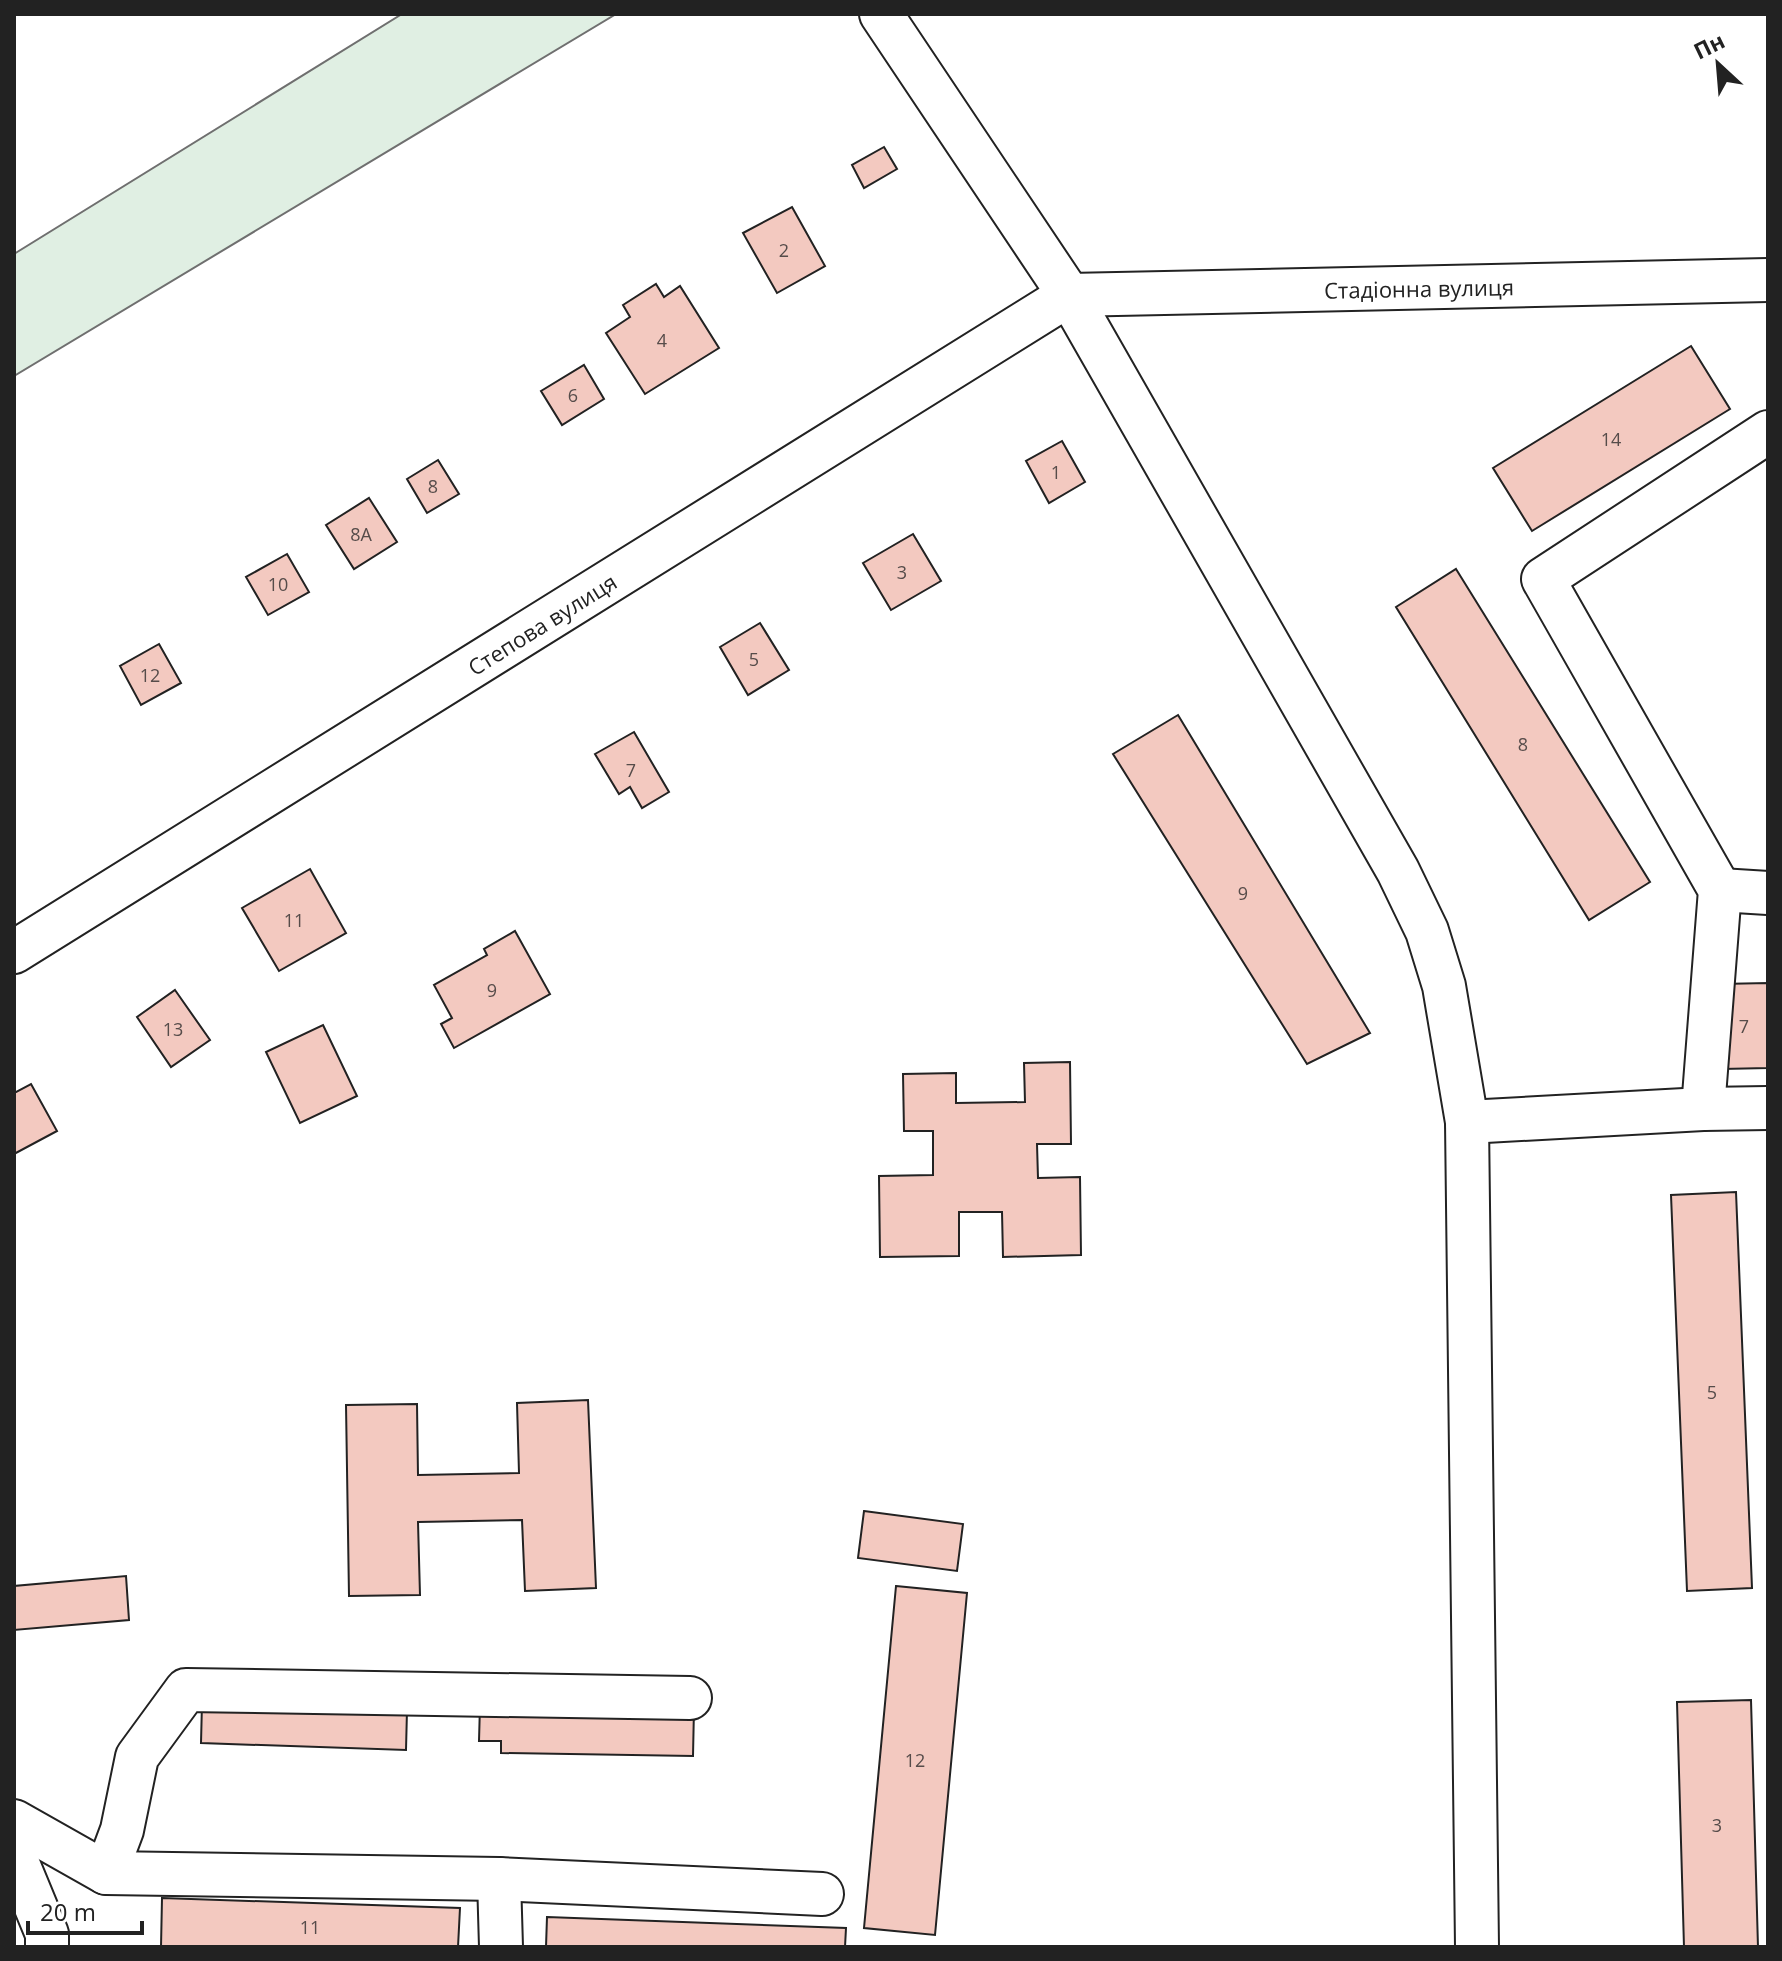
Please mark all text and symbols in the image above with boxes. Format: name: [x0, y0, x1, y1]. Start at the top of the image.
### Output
north arrow: [1678, 24, 1758, 104]
text: Пн: [1688, 25, 1729, 65]
house number: 2: [779, 238, 789, 262]
street label: Стадіонна вулиця: [1324, 271, 1514, 305]
house number: 4: [657, 328, 667, 352]
house number: 6: [568, 383, 578, 407]
house number: 14: [1601, 427, 1621, 451]
house number: 1: [1051, 460, 1061, 484]
house number: 8: [428, 474, 438, 498]
house number: 8А: [350, 522, 372, 546]
house number: 3: [897, 560, 907, 584]
street label: Степова вулиця: [462, 566, 622, 682]
house number: 10: [268, 572, 288, 596]
house number: 5: [749, 647, 759, 671]
house number: 12: [140, 663, 160, 687]
house number: 8: [1518, 732, 1528, 756]
house number: 7: [626, 758, 636, 782]
house number: 9: [1238, 881, 1248, 905]
house number: 11: [284, 908, 304, 932]
house number: 9: [487, 978, 497, 1002]
house number: 7: [1739, 1014, 1749, 1038]
house number: 13: [163, 1017, 183, 1041]
house number: 5: [1707, 1380, 1717, 1404]
house number: 12: [905, 1748, 925, 1772]
house number: 3: [1712, 1813, 1722, 1837]
scale bar: [28, 1885, 142, 1935]
text: 20 m: [40, 1895, 96, 1928]
house number: 11: [300, 1915, 320, 1939]

